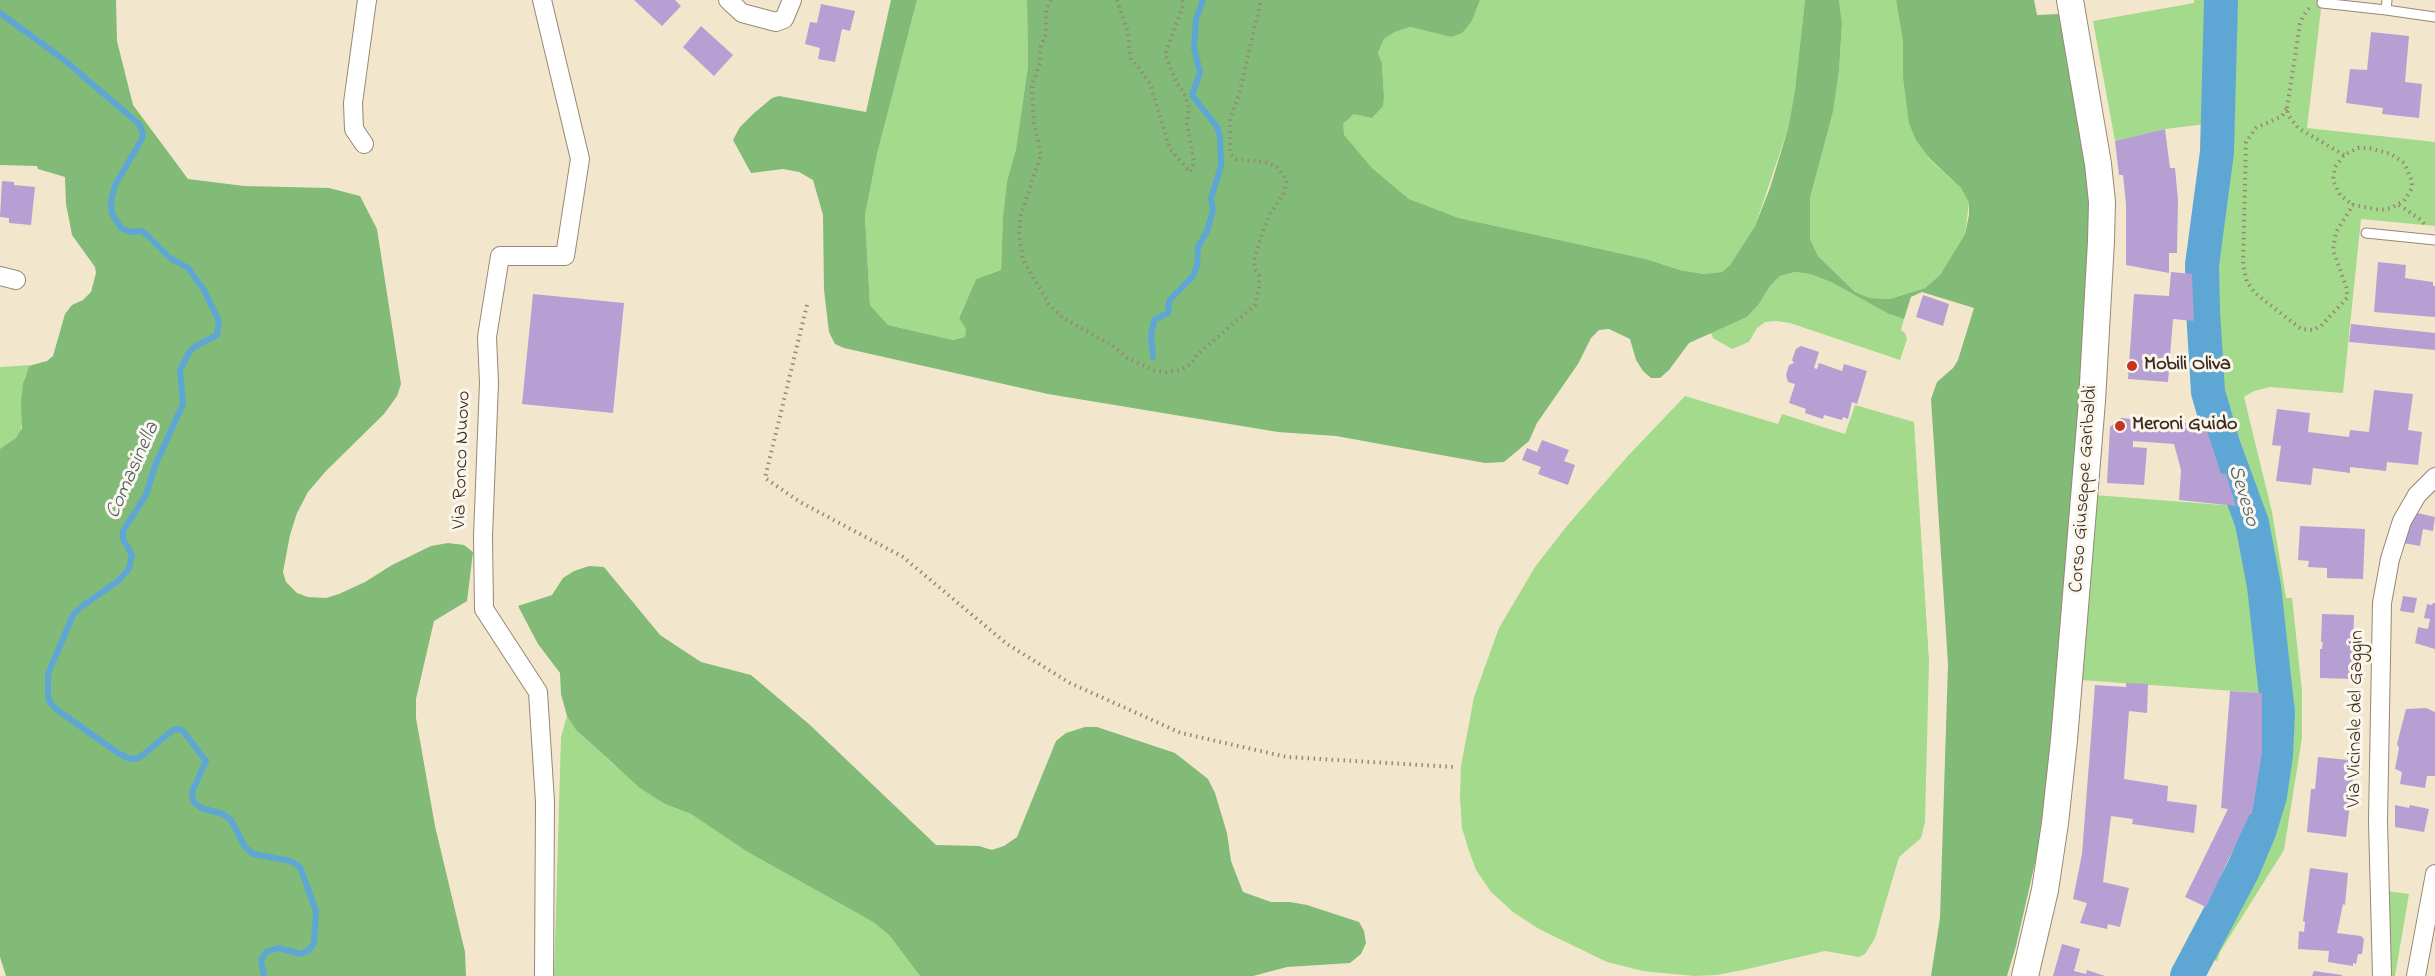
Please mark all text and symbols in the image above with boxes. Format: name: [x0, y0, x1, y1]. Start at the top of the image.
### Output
place label: Mobili Oliva: [2144, 354, 2231, 378]
marker: Mobili Oliva: [2125, 359, 2139, 373]
street label: Corso Giuseppe Garibaldi: [2066, 384, 2104, 594]
street label: Via Ronco Nuovo: [449, 390, 477, 530]
place label: Meroni Guido: [2132, 414, 2237, 438]
water label: Comasinella: [102, 419, 166, 523]
marker: Meroni Guido: [2113, 419, 2127, 433]
water label: Seveso: [2221, 462, 2263, 530]
street label: Via Vicinale del Gaggin: [2343, 630, 2371, 808]

